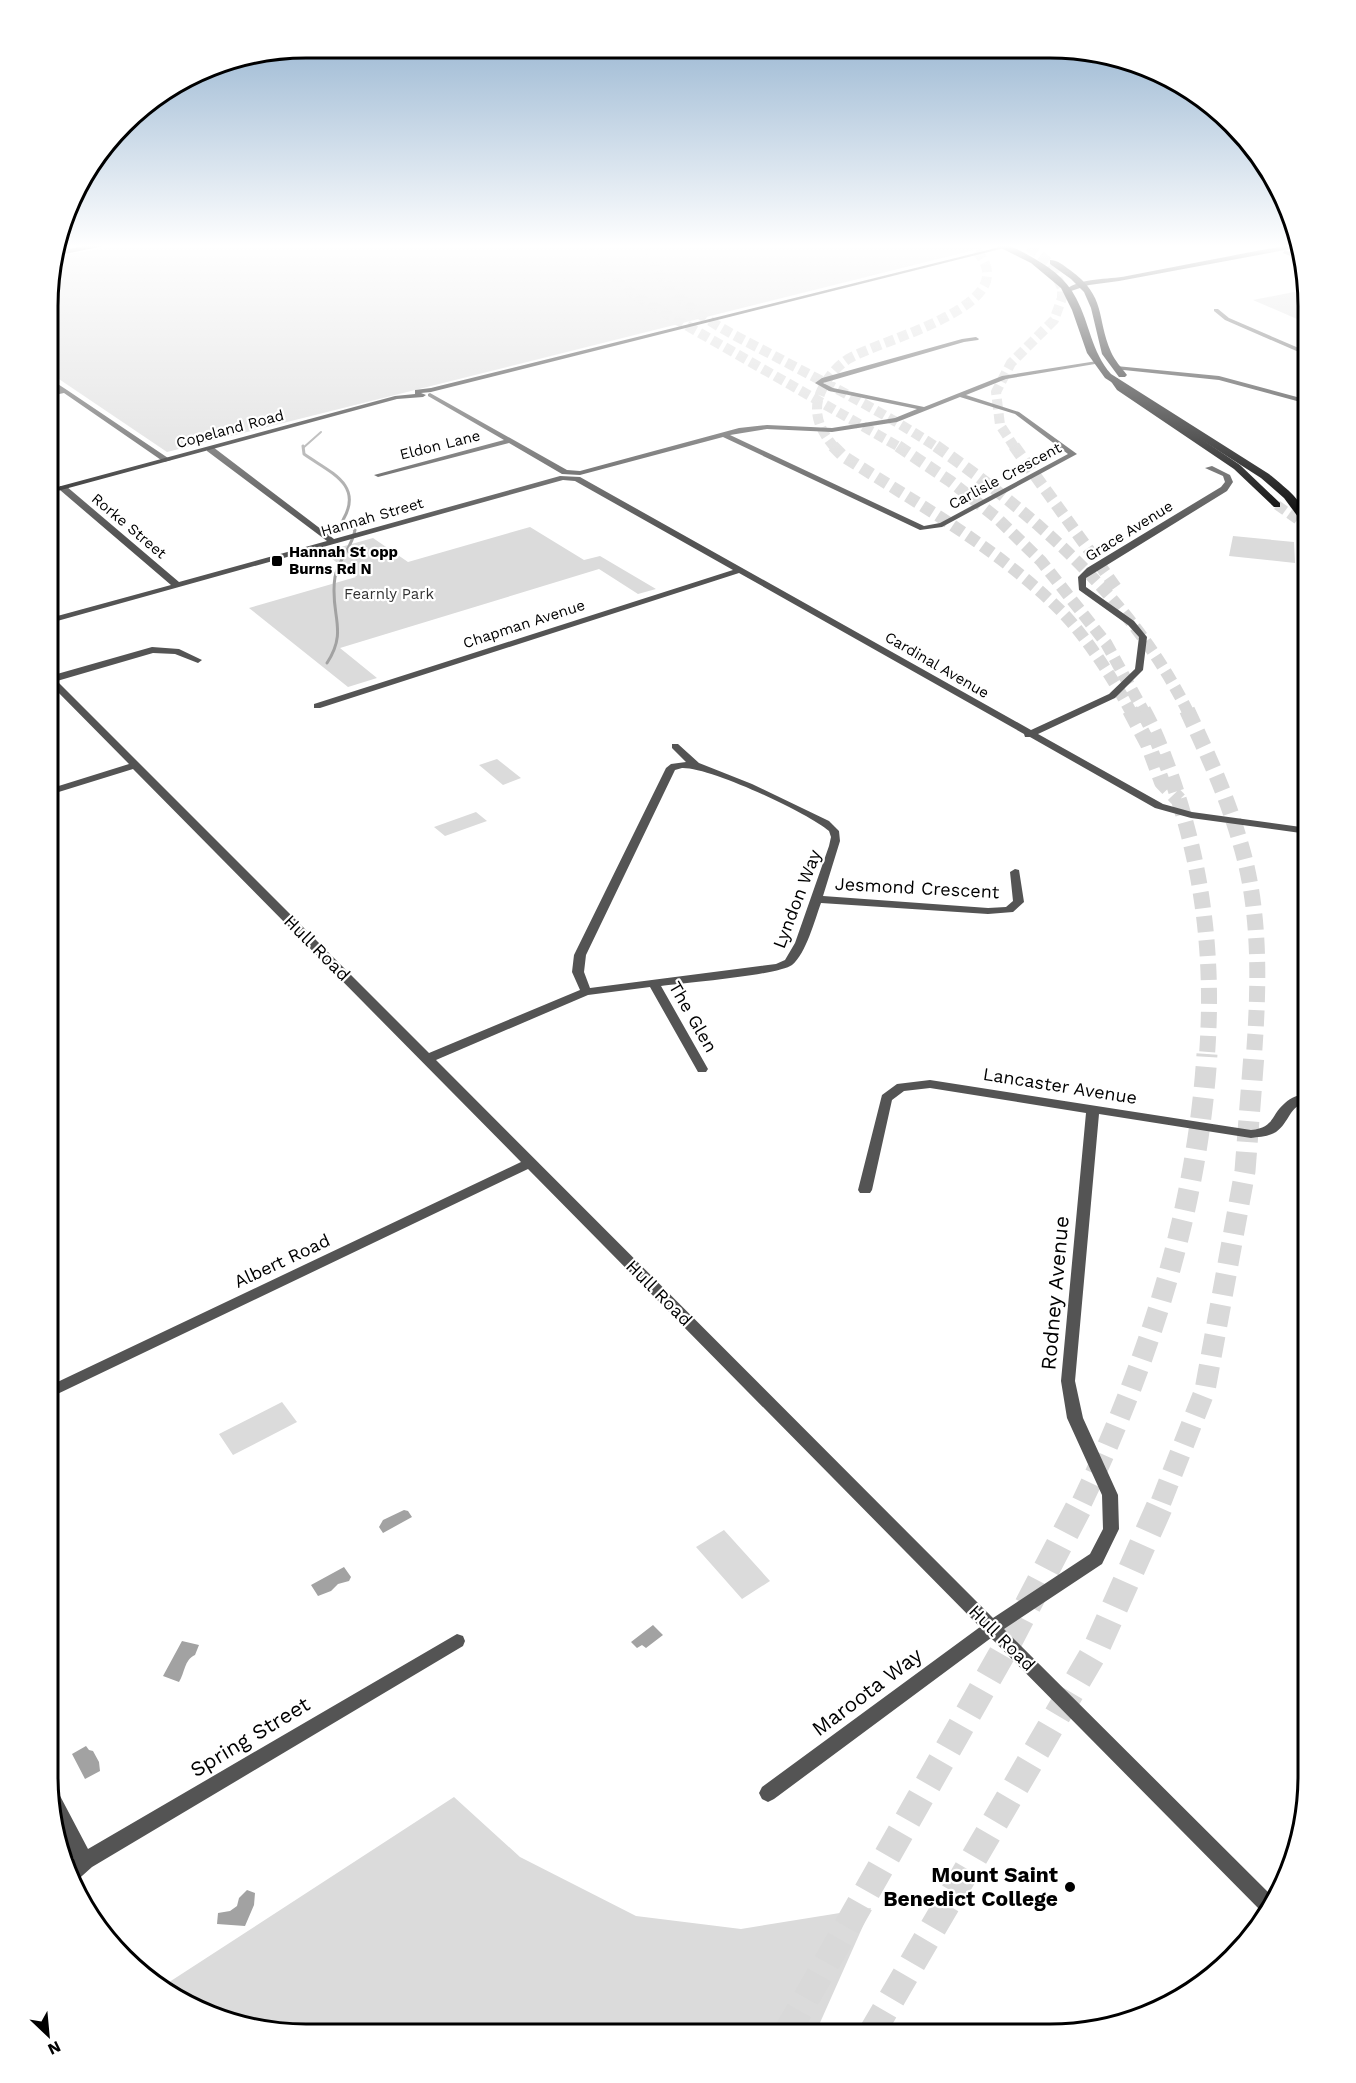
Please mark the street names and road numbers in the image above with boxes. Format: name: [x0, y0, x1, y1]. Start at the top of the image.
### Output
street label: Copeland Road: [174, 406, 286, 452]
street label: Eldon Lane: [398, 426, 482, 464]
street label: Carlisle Crescent: [946, 438, 1065, 513]
street label: Rorke Street: [88, 490, 171, 563]
street label: Hannah Street: [319, 494, 426, 540]
street label: Grace Avenue: [1082, 497, 1176, 565]
street label: Chapman Avenue: [461, 596, 587, 652]
street label: Cardinal Avenue: [882, 628, 992, 702]
street label: Lyndon Way: [768, 846, 825, 951]
street label: Jesmond Crescent: [834, 873, 1000, 902]
street label: Hull Road: [280, 910, 355, 985]
street label: The Glen: [665, 978, 722, 1056]
street label: Lancaster Avenue: [981, 1063, 1139, 1108]
street label: Rodney Avenue: [1035, 1215, 1074, 1371]
street label: Albert Road: [230, 1229, 333, 1292]
street label: Hull Road: [622, 1255, 697, 1330]
street label: Hull Road: [965, 1600, 1040, 1675]
street label: Maroota Way: [807, 1642, 927, 1741]
street label: Spring Street: [185, 1691, 314, 1782]

